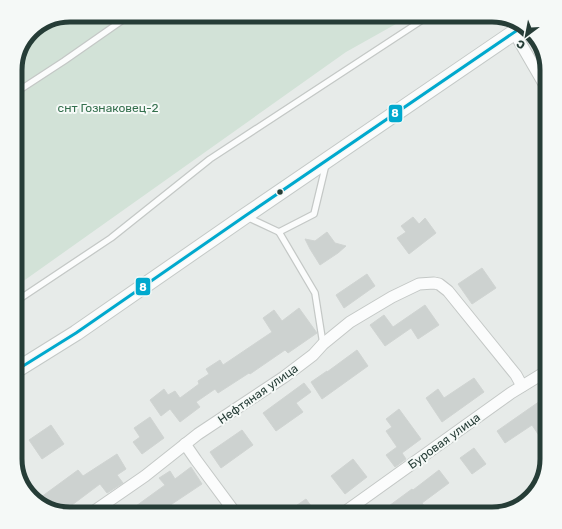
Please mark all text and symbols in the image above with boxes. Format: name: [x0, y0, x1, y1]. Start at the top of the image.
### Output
north arrow: [506, 16, 546, 56]
text: С: [514, 36, 528, 52]
park label: снт Гознаковец-2: [58, 101, 158, 115]
line badge: 8: [388, 104, 403, 123]
text: 8: [391, 107, 399, 120]
unlabelled marker: [275, 187, 285, 197]
line badge: 8: [135, 277, 151, 296]
text: 8: [139, 281, 147, 294]
street label: Нефтяная улица: [215, 361, 301, 427]
street label: Буровая улица: [405, 410, 483, 472]

